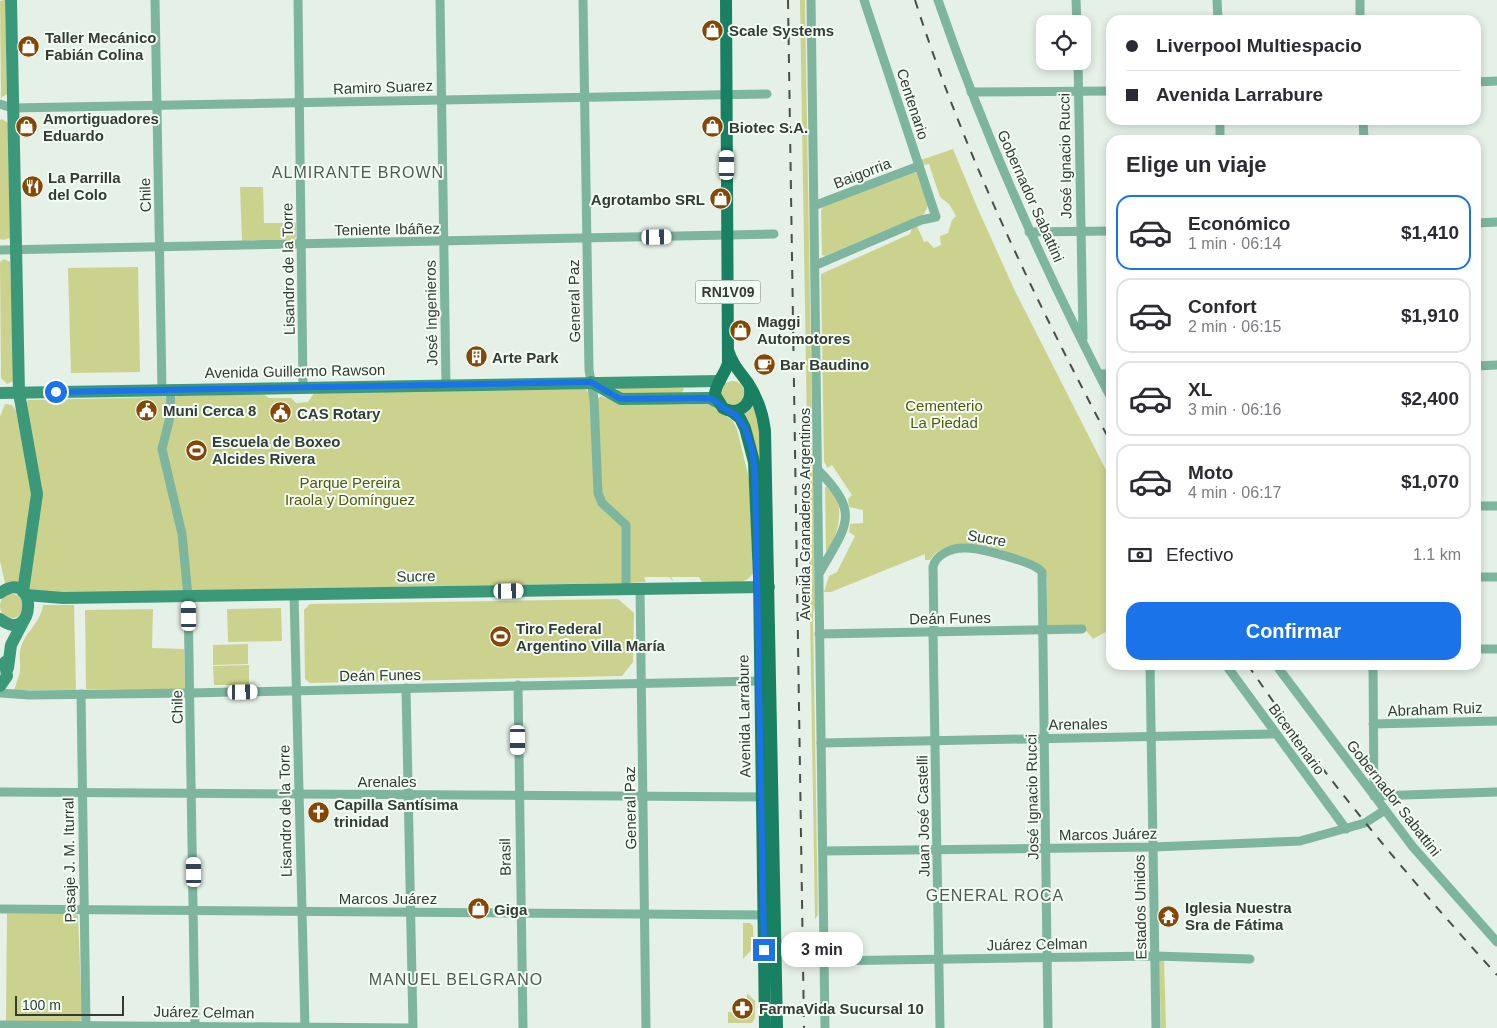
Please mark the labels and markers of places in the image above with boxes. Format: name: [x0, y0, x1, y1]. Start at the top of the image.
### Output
shop icon: Scale Systems: [701, 18, 725, 42]
place label: Scale Systems: [729, 22, 834, 39]
place label: Taller Mecánico Fabián Colina: [45, 29, 156, 63]
shop icon: Taller Mecánico Fabián Colina: [17, 34, 41, 58]
place label: Amortiguadores Eduardo: [43, 110, 159, 144]
shop icon: Amortiguadores Eduardo: [15, 115, 39, 139]
shop icon: Biotec S.A.: [701, 115, 725, 139]
place label: Biotec S.A.: [729, 119, 808, 136]
place label: La Parrilla del Colo: [48, 169, 121, 203]
restaurant icon: La Parrilla del Colo: [20, 174, 44, 198]
shop icon: Agrotambo SRL: [709, 187, 733, 211]
place label: Agrotambo SRL: [591, 191, 705, 208]
place label: Maggi Automotores: [757, 313, 850, 347]
shop icon: Maggi Automotores: [729, 318, 753, 342]
building icon: Arte Park: [464, 345, 488, 369]
place label: Arte Park: [492, 349, 559, 366]
cafe icon: Bar Baudino: [752, 352, 776, 376]
place label: Bar Baudino: [780, 356, 869, 373]
public building icon: Muni Cerca 8: [135, 398, 159, 422]
public building icon: CAS Rotary: [269, 401, 293, 425]
place label: Muni Cerca 8: [163, 402, 256, 419]
place label: CAS Rotary: [297, 405, 381, 422]
place label: Escuela de Boxeo Alcides Rivera: [212, 433, 340, 467]
sports icon: Escuela de Boxeo Alcides Rivera: [184, 438, 208, 462]
place label: Tiro Federal Argentino Villa María: [516, 620, 666, 654]
sports icon: Tiro Federal Argentino Villa María: [488, 625, 512, 649]
place label: Capilla Santísima trinidad: [334, 796, 459, 830]
church icon: Capilla Santísima trinidad: [306, 801, 330, 825]
shop icon: Giga: [466, 897, 490, 921]
place label: Iglesia Nuestra Sra de Fátima: [1185, 899, 1292, 933]
place label: Giga: [494, 901, 528, 918]
temple icon: Iglesia Nuestra Sra de Fátima: [1157, 904, 1181, 928]
pharmacy icon: FarmaVida Sucursal 10: [731, 996, 755, 1020]
place label: FarmaVida Sucursal 10: [759, 1000, 924, 1017]

